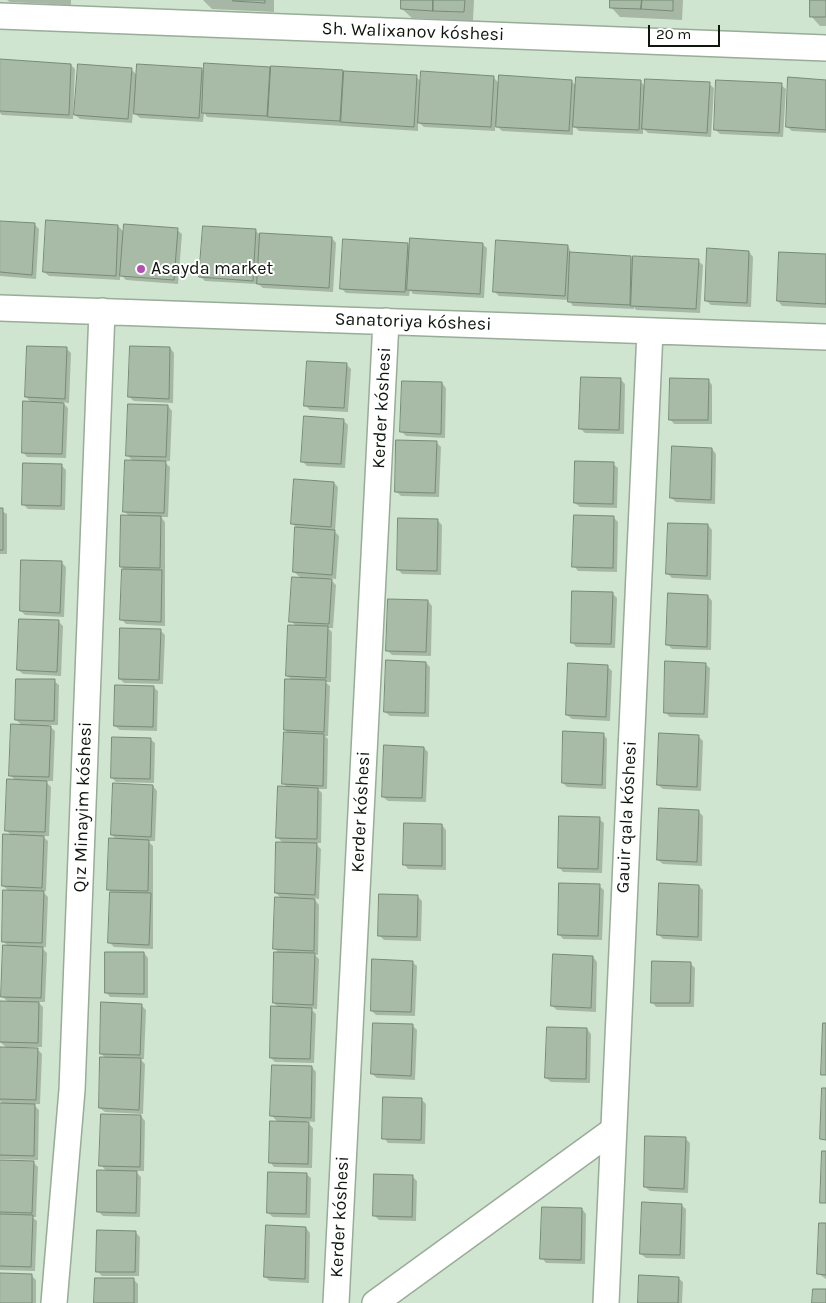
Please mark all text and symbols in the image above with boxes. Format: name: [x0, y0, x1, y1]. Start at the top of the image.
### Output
scale bar: [651, 15, 724, 47]
street label: Sh. Walixanov kóshesi: [321, 18, 505, 46]
text: 20 m: [656, 25, 691, 43]
place label: Asayda market: [151, 258, 273, 280]
marker: Asayda market: [135, 263, 147, 275]
street label: Sanatoriya kóshesi: [334, 308, 492, 336]
street label: Kerder kóshesi: [368, 347, 396, 469]
street label: Qız Minayim kóshesi: [69, 721, 97, 893]
street label: Gauir qala kóshesi: [612, 740, 642, 894]
street label: Kerder kóshesi: [347, 751, 375, 873]
street label: Kerder kóshesi: [326, 1156, 354, 1278]

